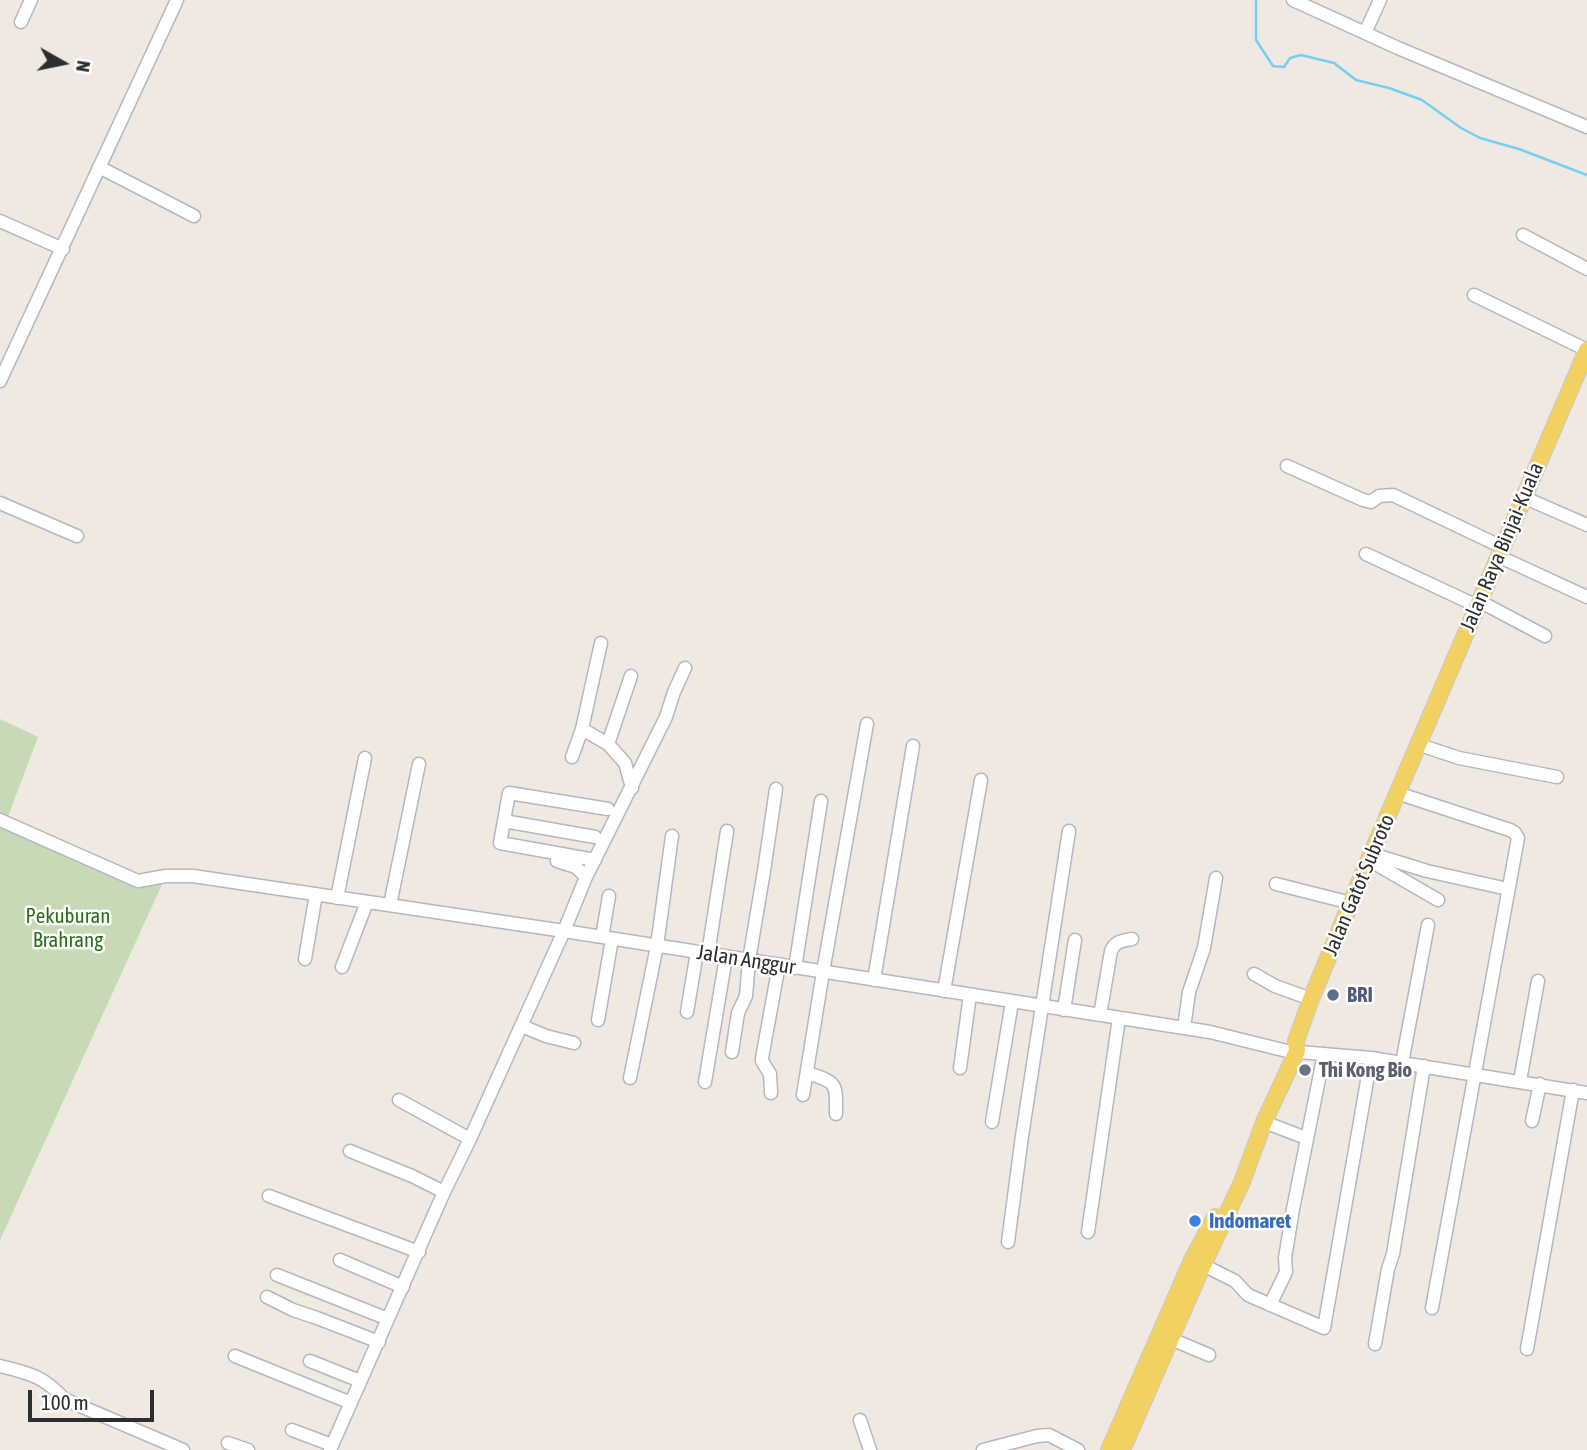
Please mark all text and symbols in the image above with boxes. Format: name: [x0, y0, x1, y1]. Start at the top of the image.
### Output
north arrow: [28, 28, 98, 98]
text: N: [72, 59, 95, 74]
street label: Jalan Raya Binjai-Kuala: [1455, 459, 1549, 635]
street label: Jalan Gatot Subroto: [1318, 811, 1400, 959]
park label: Pekuburan Brahrang: [26, 903, 110, 953]
street label: Jalan Anggur: [695, 940, 797, 980]
place label: BRI: [1347, 982, 1373, 1008]
marker: BRI: [1325, 987, 1341, 1003]
place label: Thi Kong Bio: [1319, 1057, 1412, 1083]
marker: Thi Kong Bio: [1297, 1062, 1313, 1078]
place label: Indomaret: [1209, 1208, 1291, 1234]
marker: Indomaret: [1187, 1213, 1203, 1229]
scale bar: [32, 1376, 158, 1420]
text: 100 m: [41, 1390, 89, 1414]

